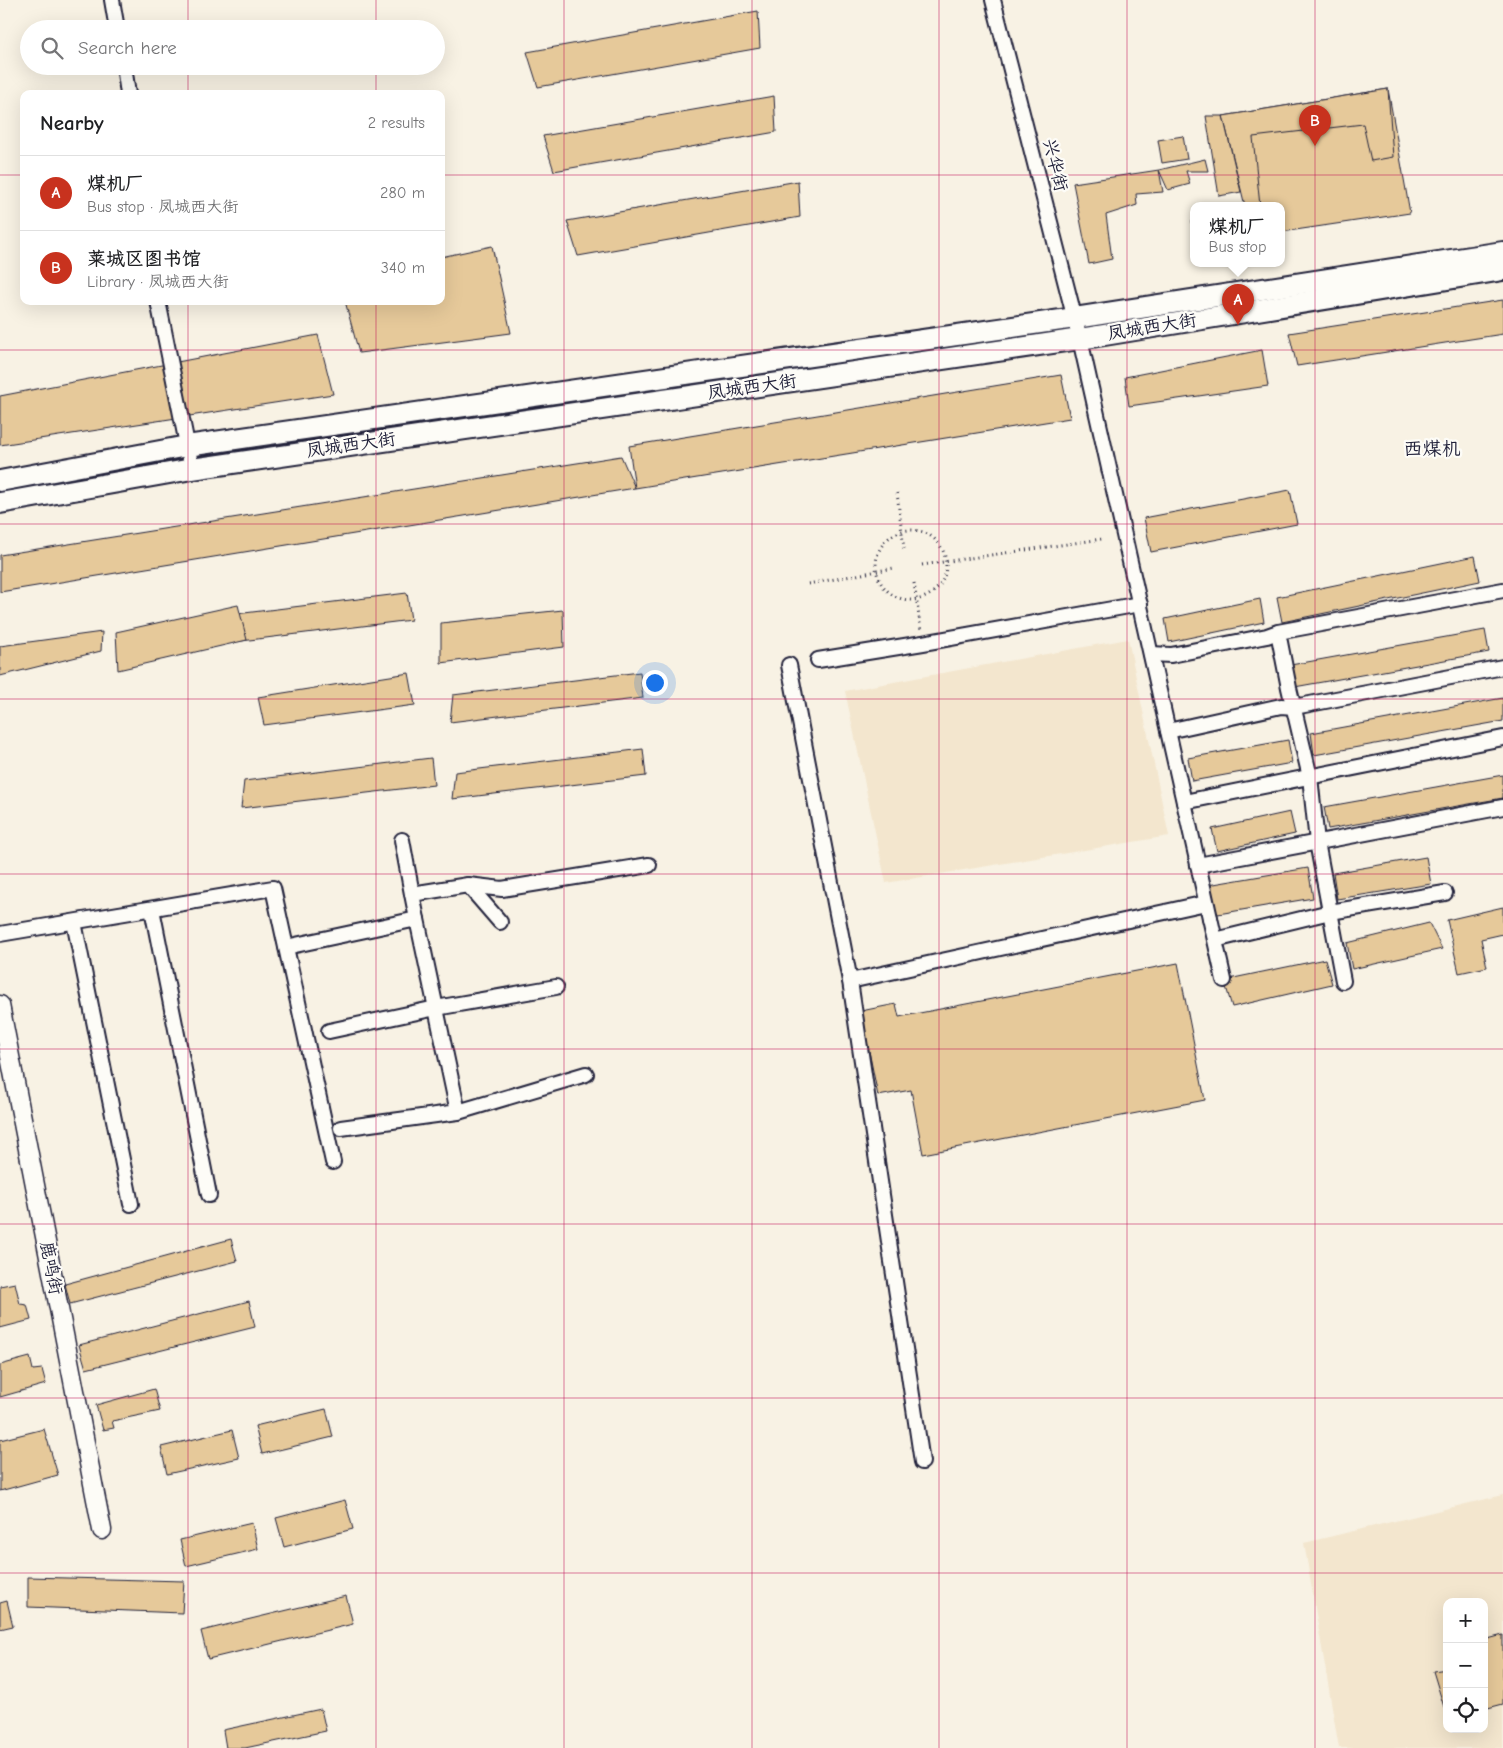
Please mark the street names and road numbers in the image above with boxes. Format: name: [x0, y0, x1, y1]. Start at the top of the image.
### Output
street label: 兴华街: [1038, 136, 1072, 194]
street label: 凤城西大街: [1106, 310, 1198, 344]
street label: 凤城西大街: [706, 370, 798, 404]
street label: 凤城西大街: [305, 428, 397, 462]
street label: 鹿鸣街: [36, 1239, 66, 1297]

